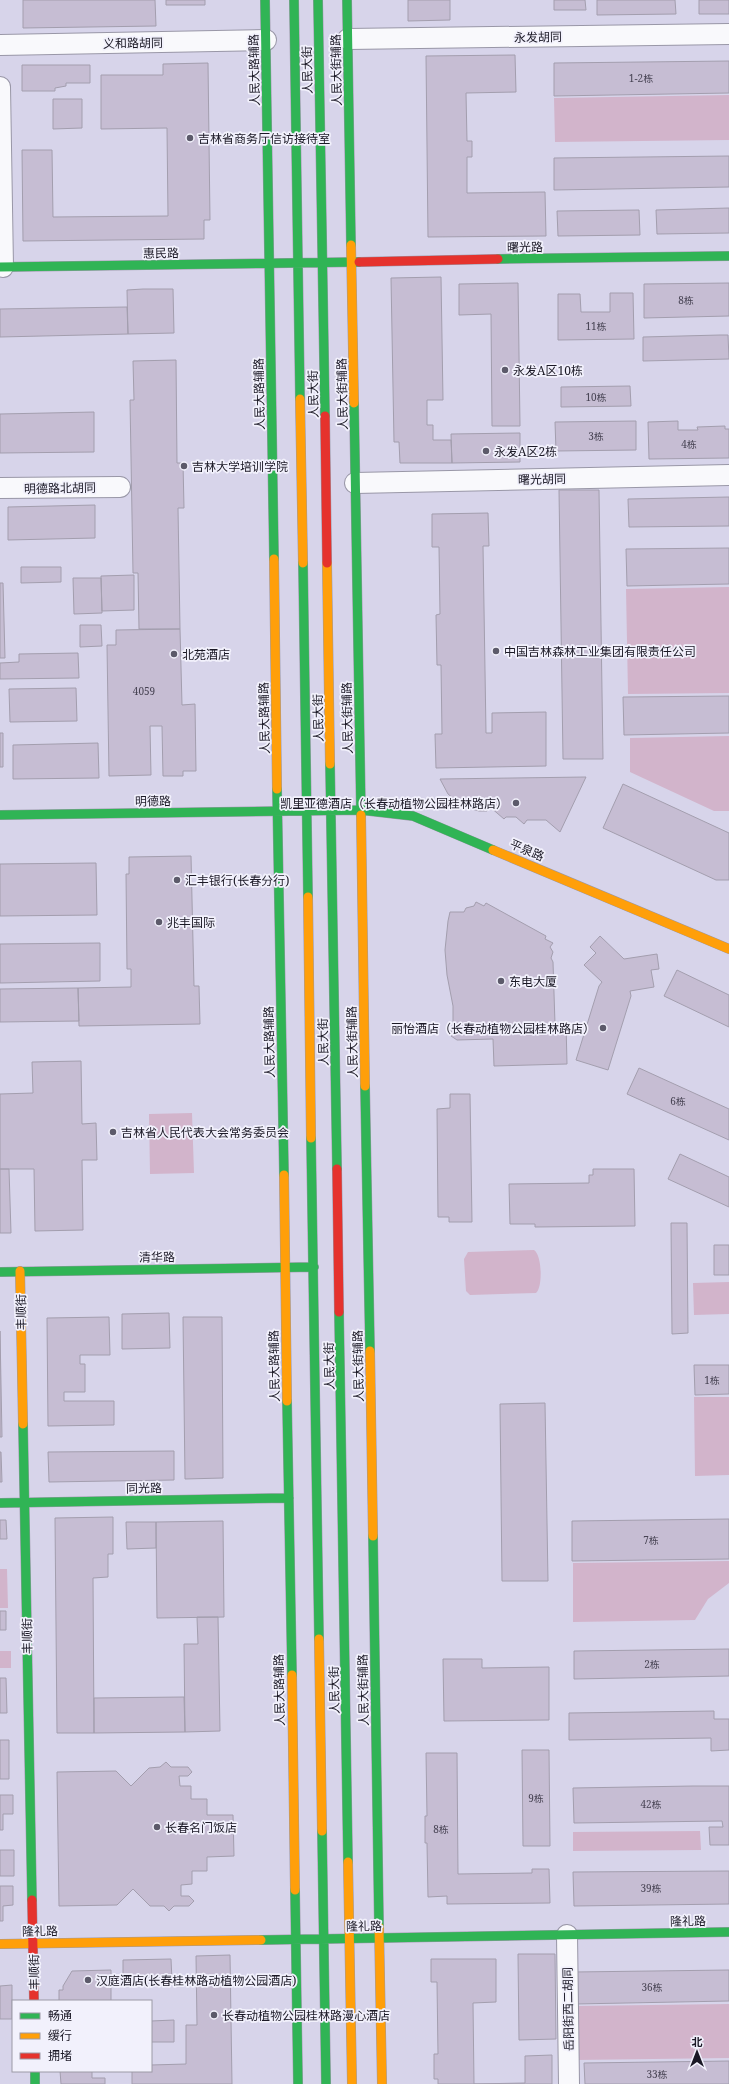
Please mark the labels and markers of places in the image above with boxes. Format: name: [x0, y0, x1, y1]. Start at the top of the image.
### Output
place label: 吉林省商务厅信访接待室: [198, 130, 330, 147]
marker: 吉林省商务厅信访接待室: [185, 133, 195, 143]
place label: 永发A区10栋: [513, 362, 583, 379]
marker: 永发A区10栋: [500, 365, 510, 375]
place label: 永发A区2栋: [494, 443, 557, 460]
marker: 永发A区2栋: [481, 446, 491, 456]
place label: 吉林大学培训学院: [192, 458, 288, 475]
marker: 吉林大学培训学院: [179, 461, 189, 471]
place label: 中国吉林森林工业集团有限责任公司: [504, 643, 696, 660]
place label: 北苑酒店: [182, 646, 230, 663]
marker: 中国吉林森林工业集团有限责任公司: [491, 646, 501, 656]
marker: 北苑酒店: [169, 649, 179, 659]
place label: 凯里亚德酒店（长春动植物公园桂林路店）: [280, 795, 508, 812]
marker: 凯里亚德酒店（长春动植物公园桂林路店）: [511, 798, 521, 808]
place label: 汇丰银行(长春分行): [185, 872, 289, 889]
marker: 汇丰银行(长春分行): [172, 875, 182, 885]
place label: 兆丰国际: [167, 914, 215, 931]
marker: 兆丰国际: [154, 917, 164, 927]
place label: 东电大厦: [509, 973, 557, 990]
marker: 东电大厦: [496, 976, 506, 986]
place label: 丽怡酒店（长春动植物公园桂林路店）: [391, 1020, 595, 1037]
marker: 丽怡酒店（长春动植物公园桂林路店）: [598, 1023, 608, 1033]
place label: 吉林省人民代表大会常务委员会: [121, 1124, 289, 1141]
marker: 吉林省人民代表大会常务委员会: [108, 1127, 118, 1137]
place label: 长春名门饭店: [165, 1819, 237, 1836]
marker: 长春名门饭店: [152, 1822, 162, 1832]
place label: 汉庭酒店(长春桂林路动植物公园酒店): [96, 1972, 296, 1989]
marker: 汉庭酒店(长春桂林路动植物公园酒店): [83, 1975, 93, 1985]
place label: 长春动植物公园桂林路漫心酒店: [222, 2007, 390, 2024]
marker: 长春动植物公园桂林路漫心酒店: [209, 2010, 219, 2020]

